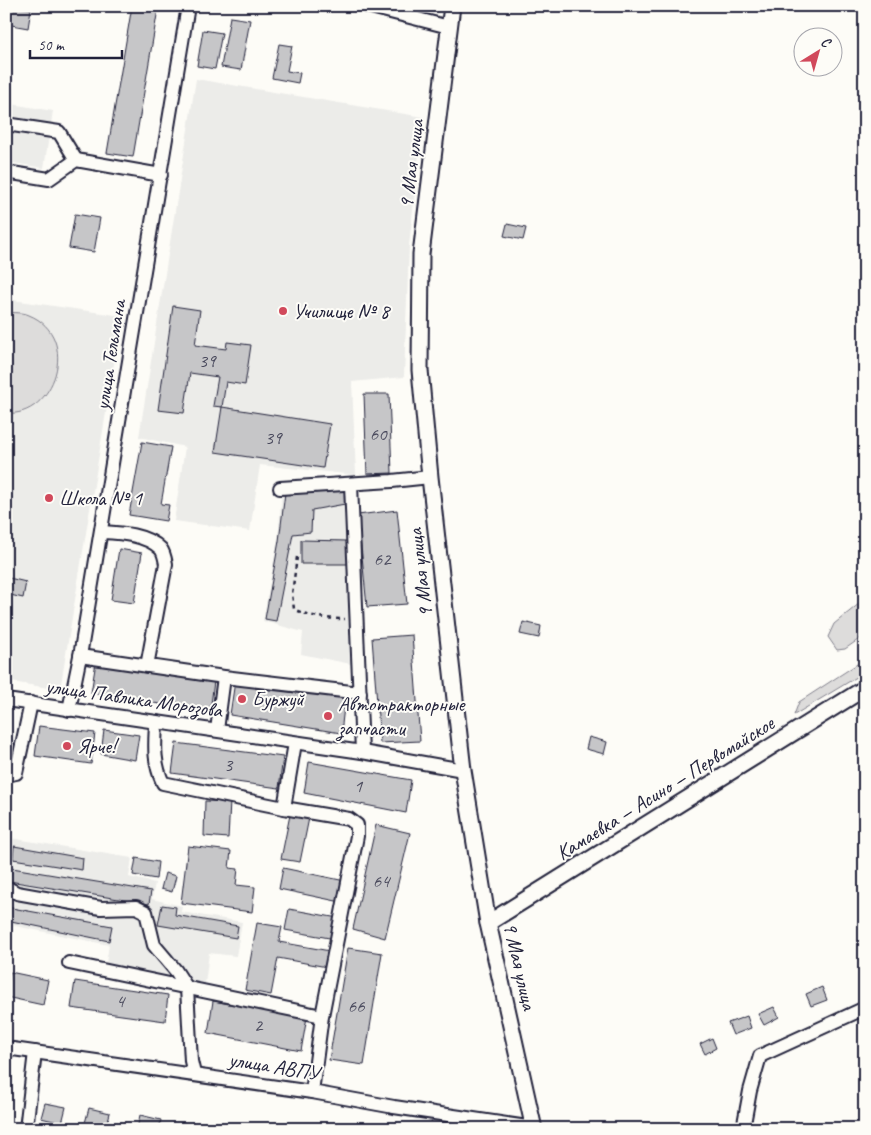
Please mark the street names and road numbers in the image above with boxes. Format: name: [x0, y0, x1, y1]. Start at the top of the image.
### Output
street label: 9 Мая улица: [393, 117, 430, 210]
street label: улица Тельмана: [88, 296, 132, 414]
street label: 9 Мая улица: [401, 526, 438, 619]
street label: улица Павлика Морозова: [42, 672, 226, 725]
street label: Камаевка — Асино — Первомайское: [551, 710, 780, 866]
street label: 9 Мая улица: [497, 920, 543, 1014]
street label: улица АВПУ: [225, 1046, 324, 1086]

